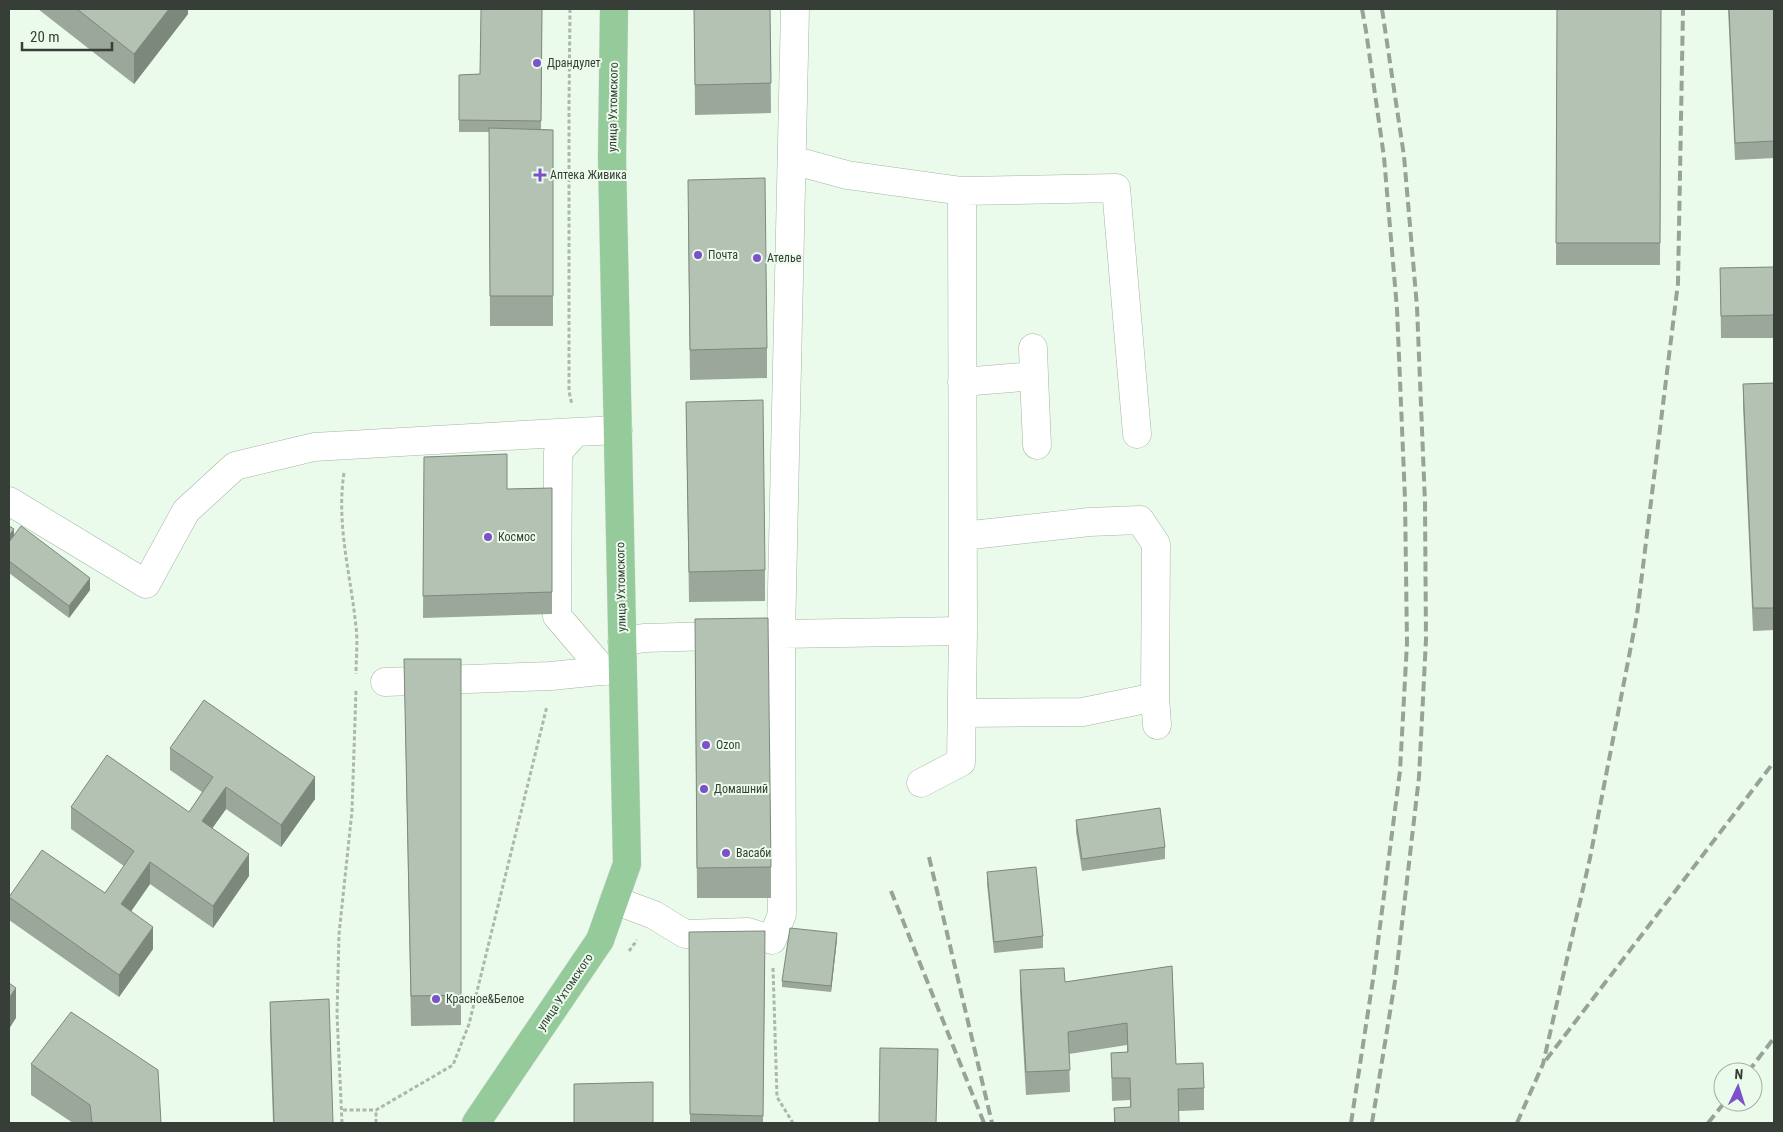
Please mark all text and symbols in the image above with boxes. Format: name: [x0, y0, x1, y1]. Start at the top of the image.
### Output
scale bar: [22, 20, 112, 52]
text: 20 m: [30, 28, 60, 46]
place label: Драндулет: [547, 56, 601, 70]
marker: Драндулет: [531, 57, 543, 69]
street label: улица Ухтомского: [605, 62, 621, 152]
place label: Аптека Живика: [550, 168, 627, 182]
marker: Аптека Живика: [534, 169, 546, 181]
place label: Почта: [708, 248, 738, 262]
marker: Почта: [692, 249, 704, 261]
place label: Ателье: [767, 251, 802, 265]
marker: Ателье: [751, 252, 763, 264]
place label: Космос: [498, 530, 536, 544]
marker: Космос: [482, 531, 494, 543]
street label: улица Ухтомского: [613, 542, 629, 632]
place label: Ozon: [716, 738, 740, 752]
marker: Ozon: [700, 739, 712, 751]
place label: Домашний: [714, 782, 768, 796]
marker: Домашний: [698, 783, 710, 795]
place label: Васаби: [736, 846, 771, 860]
marker: Васаби: [720, 847, 732, 859]
street label: улица Ухтомского: [534, 951, 596, 1033]
place label: Красное&Белое: [446, 992, 524, 1006]
marker: Красное&Белое: [430, 993, 442, 1005]
north arrow: [1713, 1062, 1763, 1112]
text: N: [1734, 1066, 1744, 1082]

